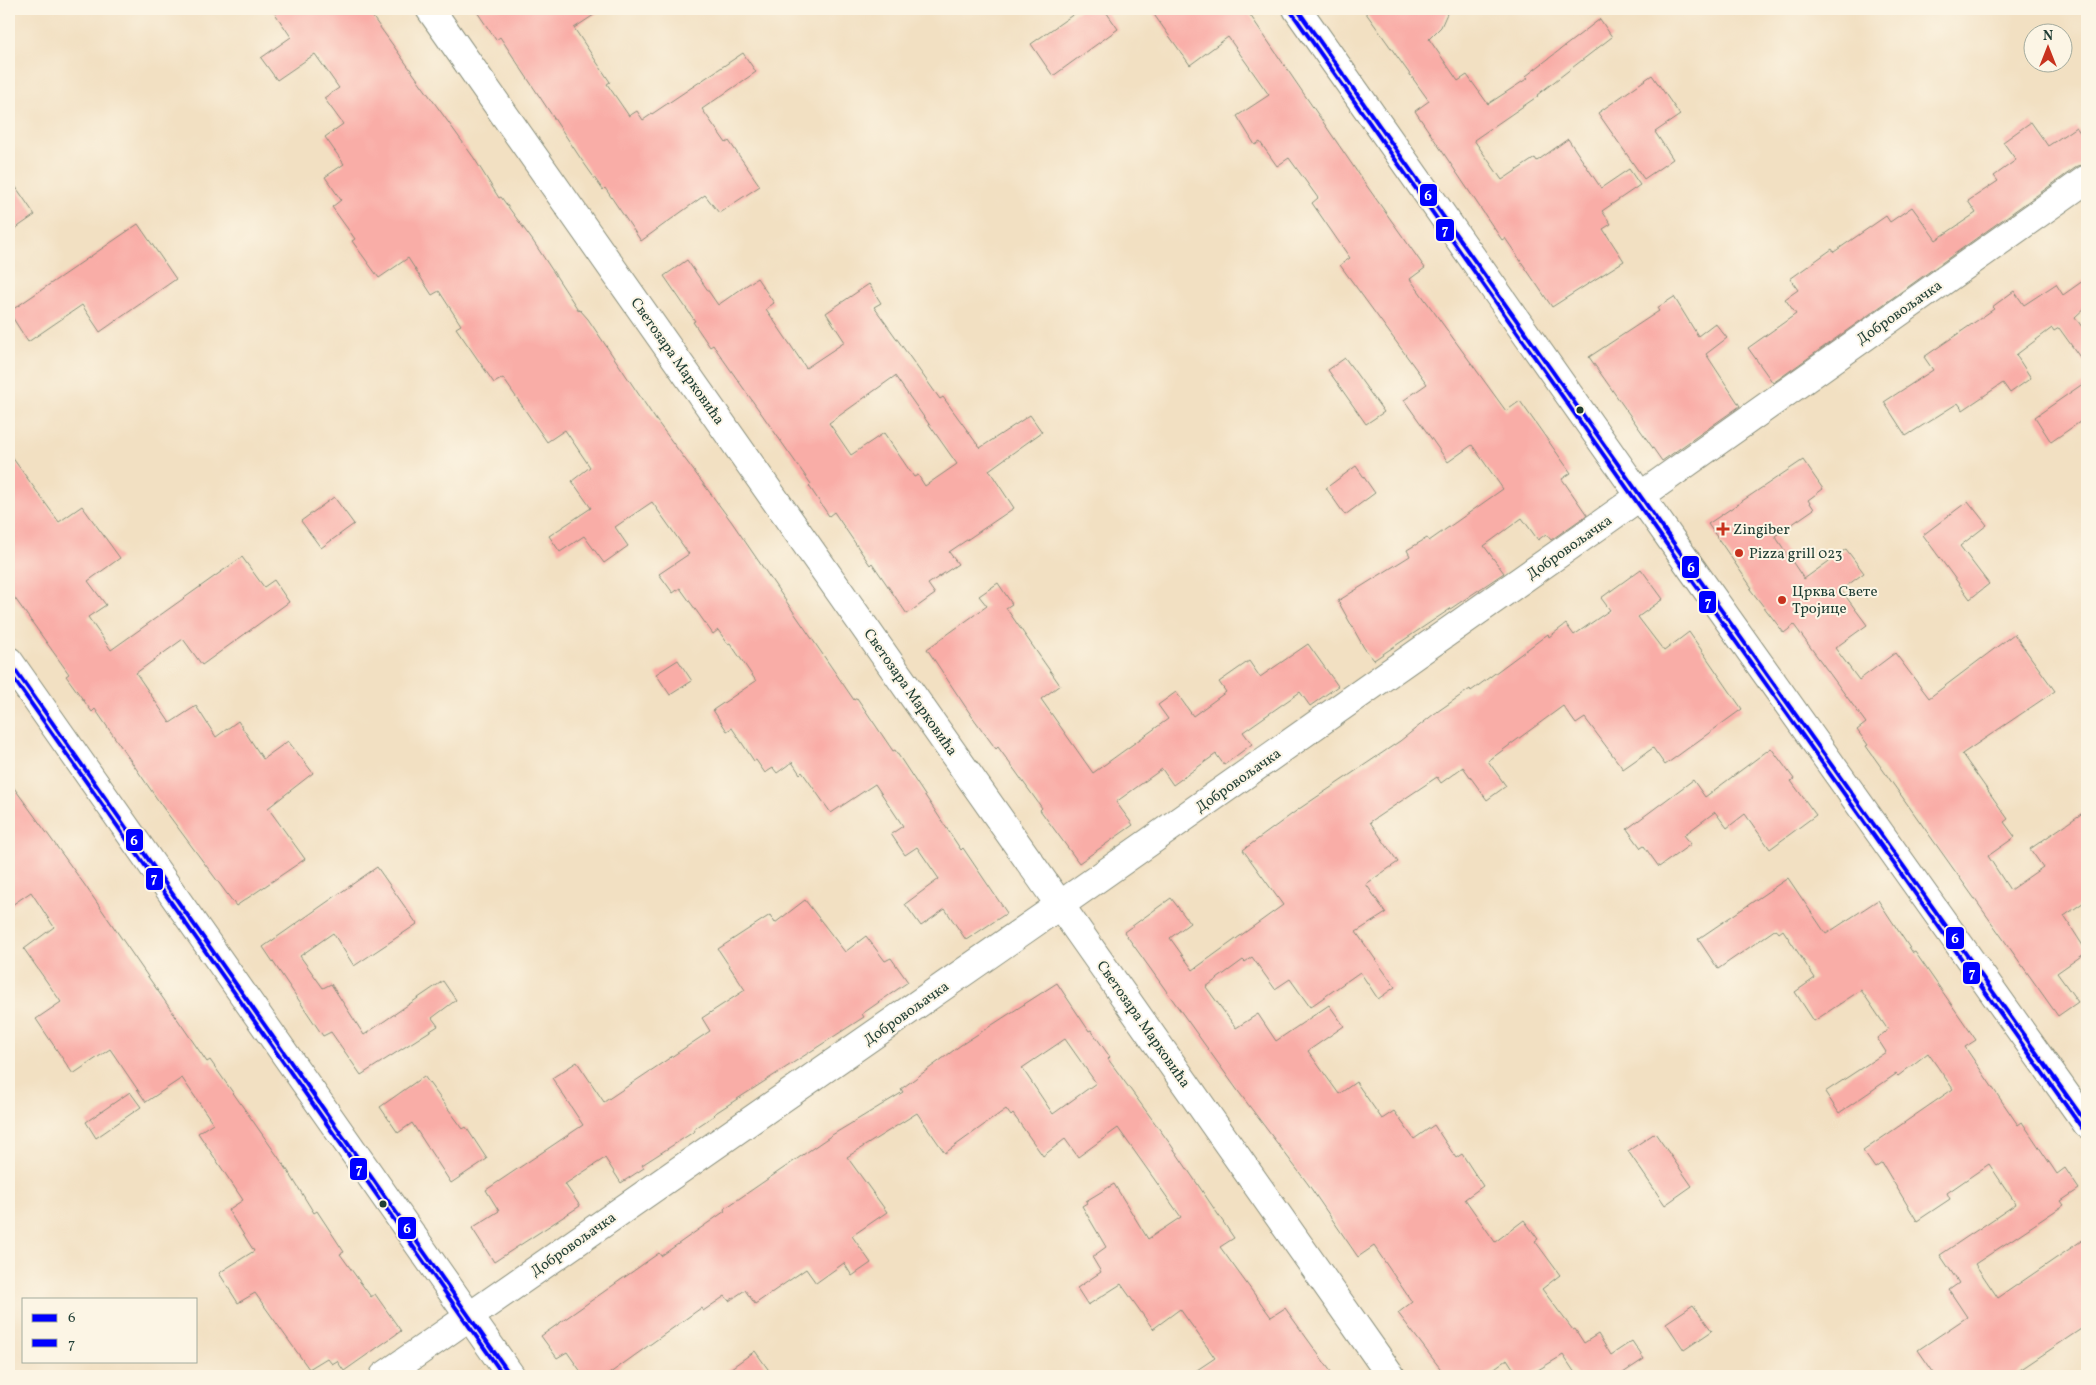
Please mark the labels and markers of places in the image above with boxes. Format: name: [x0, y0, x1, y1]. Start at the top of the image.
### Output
unlabelled marker: [1575, 405, 1585, 415]
place label: Zingiber: [1733, 520, 1790, 541]
marker: Zingiber: [1717, 523, 1729, 535]
place label: Pizza grill 023: [1749, 544, 1842, 565]
marker: Pizza grill 023: [1733, 547, 1745, 559]
place label: Црква Свете Тројице: [1792, 582, 1878, 620]
marker: Црква Свете Тројице: [1776, 594, 1788, 606]
unlabelled marker: [378, 1199, 388, 1209]

